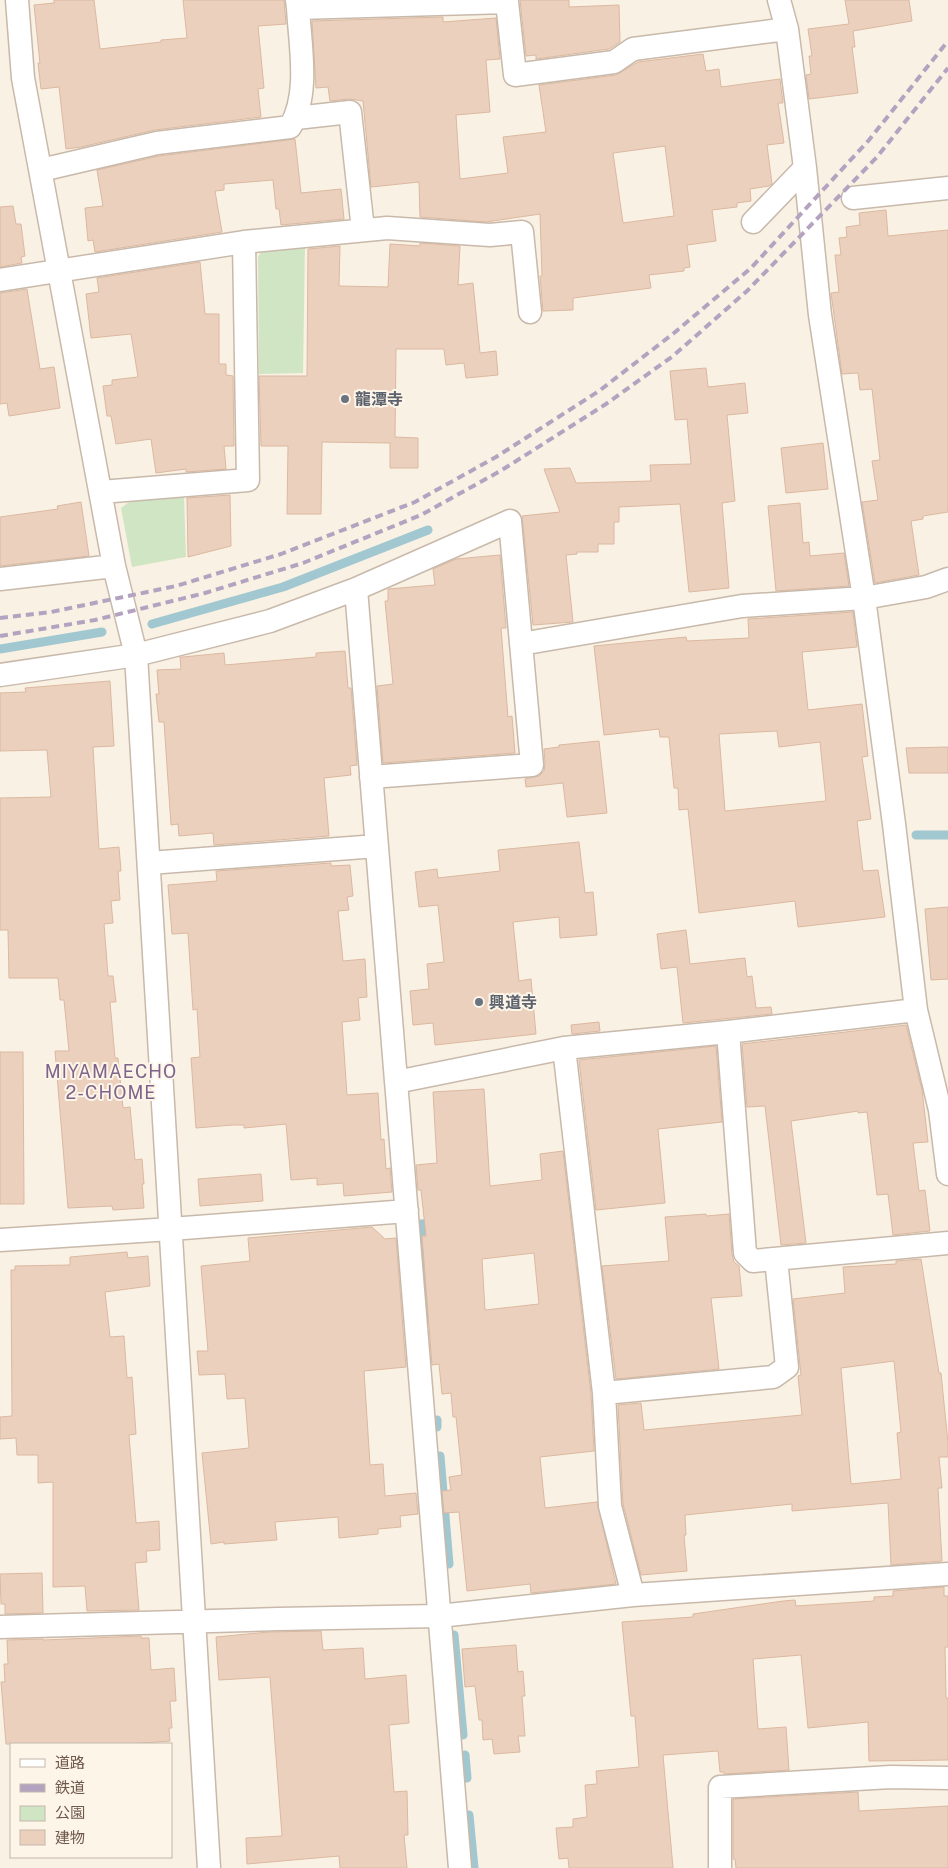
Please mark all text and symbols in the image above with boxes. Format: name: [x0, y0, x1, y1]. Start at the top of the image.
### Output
place label: 龍潭寺: [355, 390, 403, 409]
marker: 龍潭寺: [339, 393, 351, 405]
place label: 興道寺: [489, 993, 537, 1012]
marker: 興道寺: [473, 996, 485, 1008]
district label: MIYAMAECHO 2-CHOME: [45, 1061, 177, 1103]
legend: [10, 1743, 172, 1858]
text: 道路: [55, 1754, 85, 1771]
text: 鉄道: [55, 1779, 85, 1796]
text: 公園: [55, 1804, 85, 1821]
text: 建物: [55, 1829, 85, 1846]

